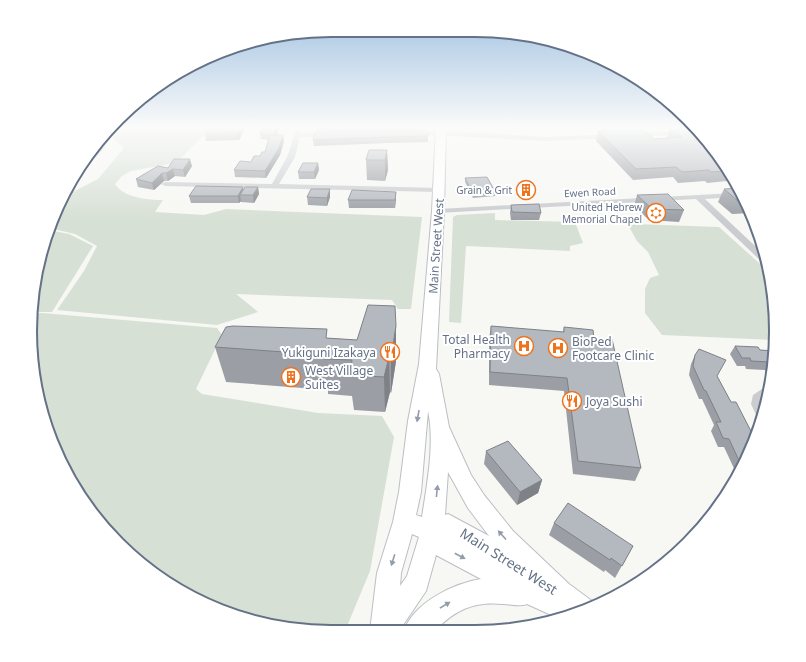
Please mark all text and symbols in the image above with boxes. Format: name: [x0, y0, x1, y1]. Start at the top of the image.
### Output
building icon: Grain & Grit: [515, 179, 537, 201]
place label: Grain & Grit: [456, 183, 512, 197]
street label: Ewen Road: [564, 184, 616, 200]
street label: Main Street West: [424, 197, 448, 294]
place label: United Hebrew Memorial Chapel: [562, 200, 642, 226]
synagogue icon: United Hebrew Memorial Chapel: [645, 202, 667, 224]
place label: Total Health Pharmacy: [442, 331, 511, 362]
place label: BioPed Footcare Clinic: [572, 333, 654, 364]
hospital icon: Total Health Pharmacy: [513, 335, 535, 357]
hospital icon: BioPed Footcare Clinic: [547, 337, 569, 359]
restaurant icon: Yukiguni Izakaya: [379, 341, 401, 363]
place label: Yukiguni Izakaya: [282, 344, 376, 361]
place label: West Village Suites: [305, 362, 373, 393]
building icon: West Village Suites: [280, 366, 302, 388]
restaurant icon: Joya Sushi: [561, 390, 583, 412]
place label: Joya Sushi: [585, 393, 643, 410]
one-way arrow: [415, 410, 421, 422]
one-way arrow: [434, 485, 440, 497]
street label: Main Street West: [457, 523, 561, 599]
one-way arrow: [498, 530, 507, 540]
one-way arrow: [454, 552, 466, 559]
one-way arrow: [390, 554, 396, 566]
one-way arrow: [440, 601, 450, 609]

